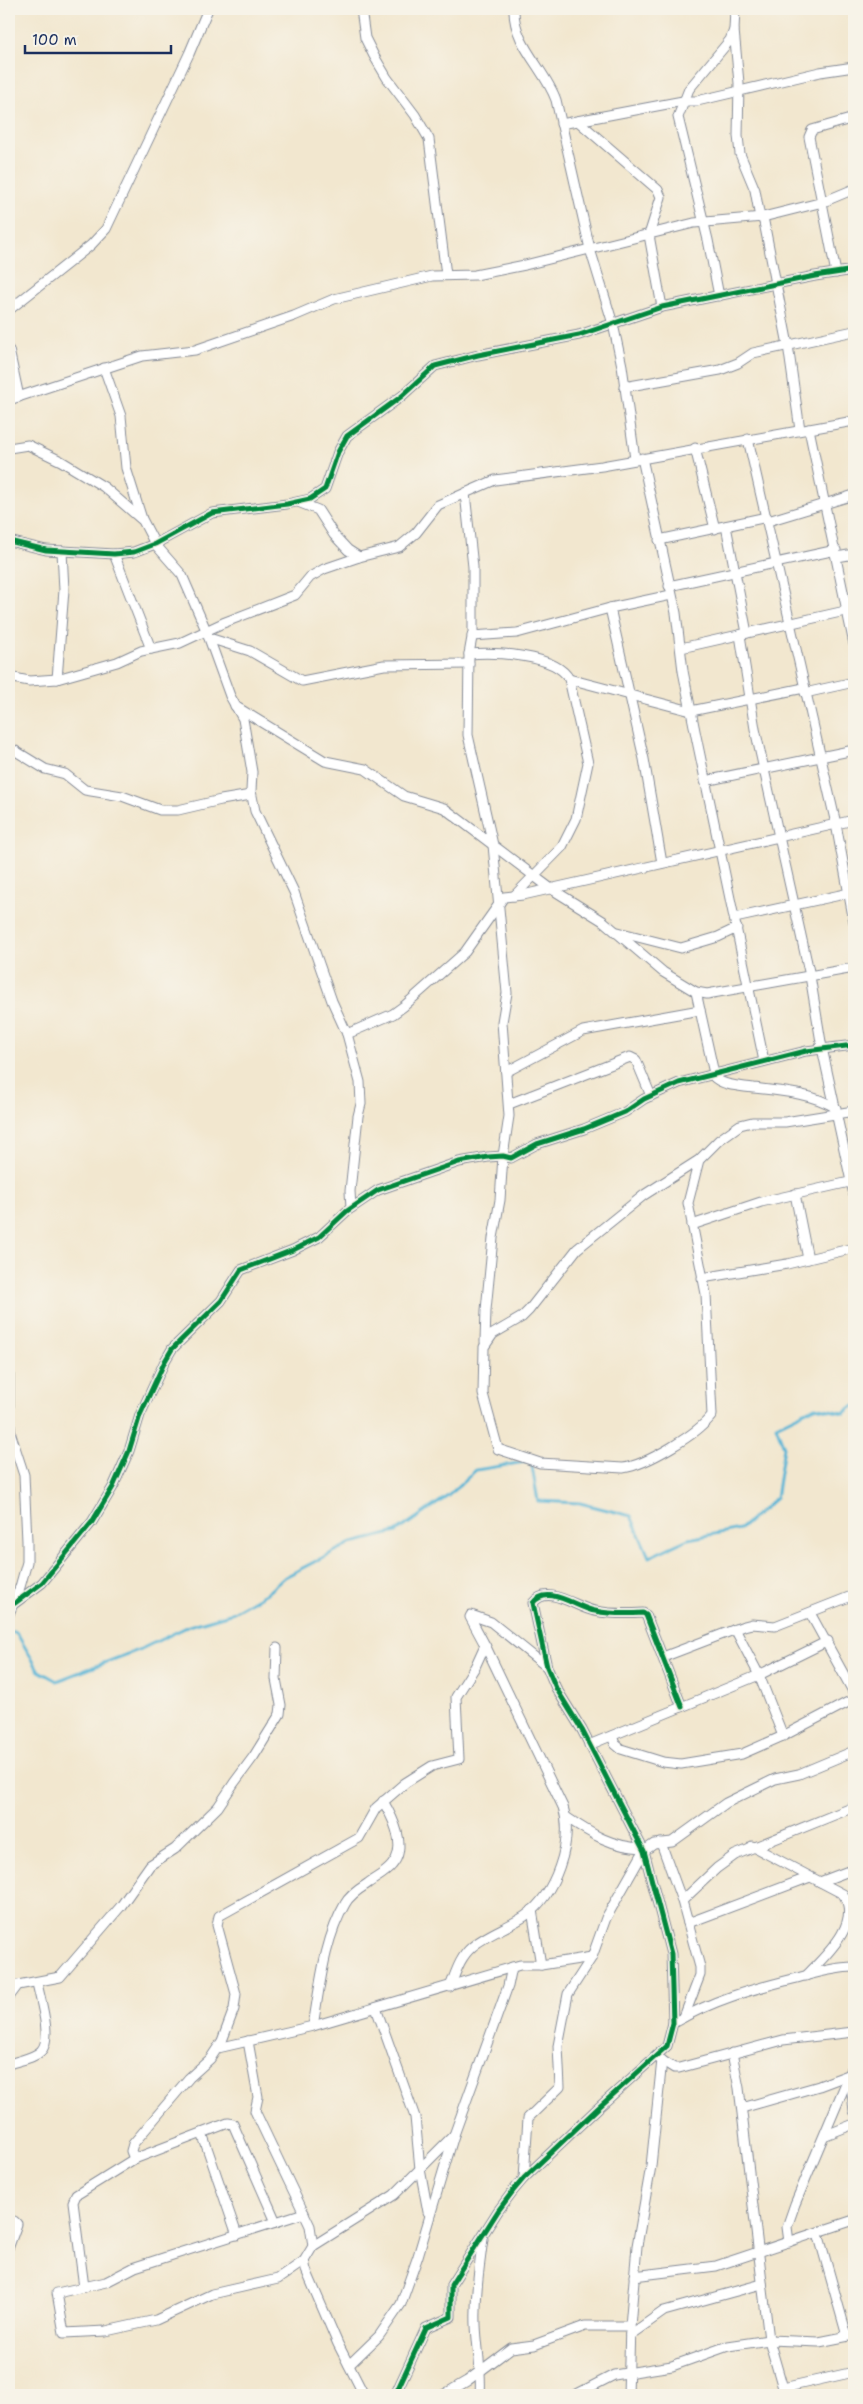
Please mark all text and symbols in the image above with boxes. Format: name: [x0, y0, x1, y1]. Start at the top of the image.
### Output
scale bar: [25, 22, 171, 54]
text: 100 m: [32, 30, 77, 50]

